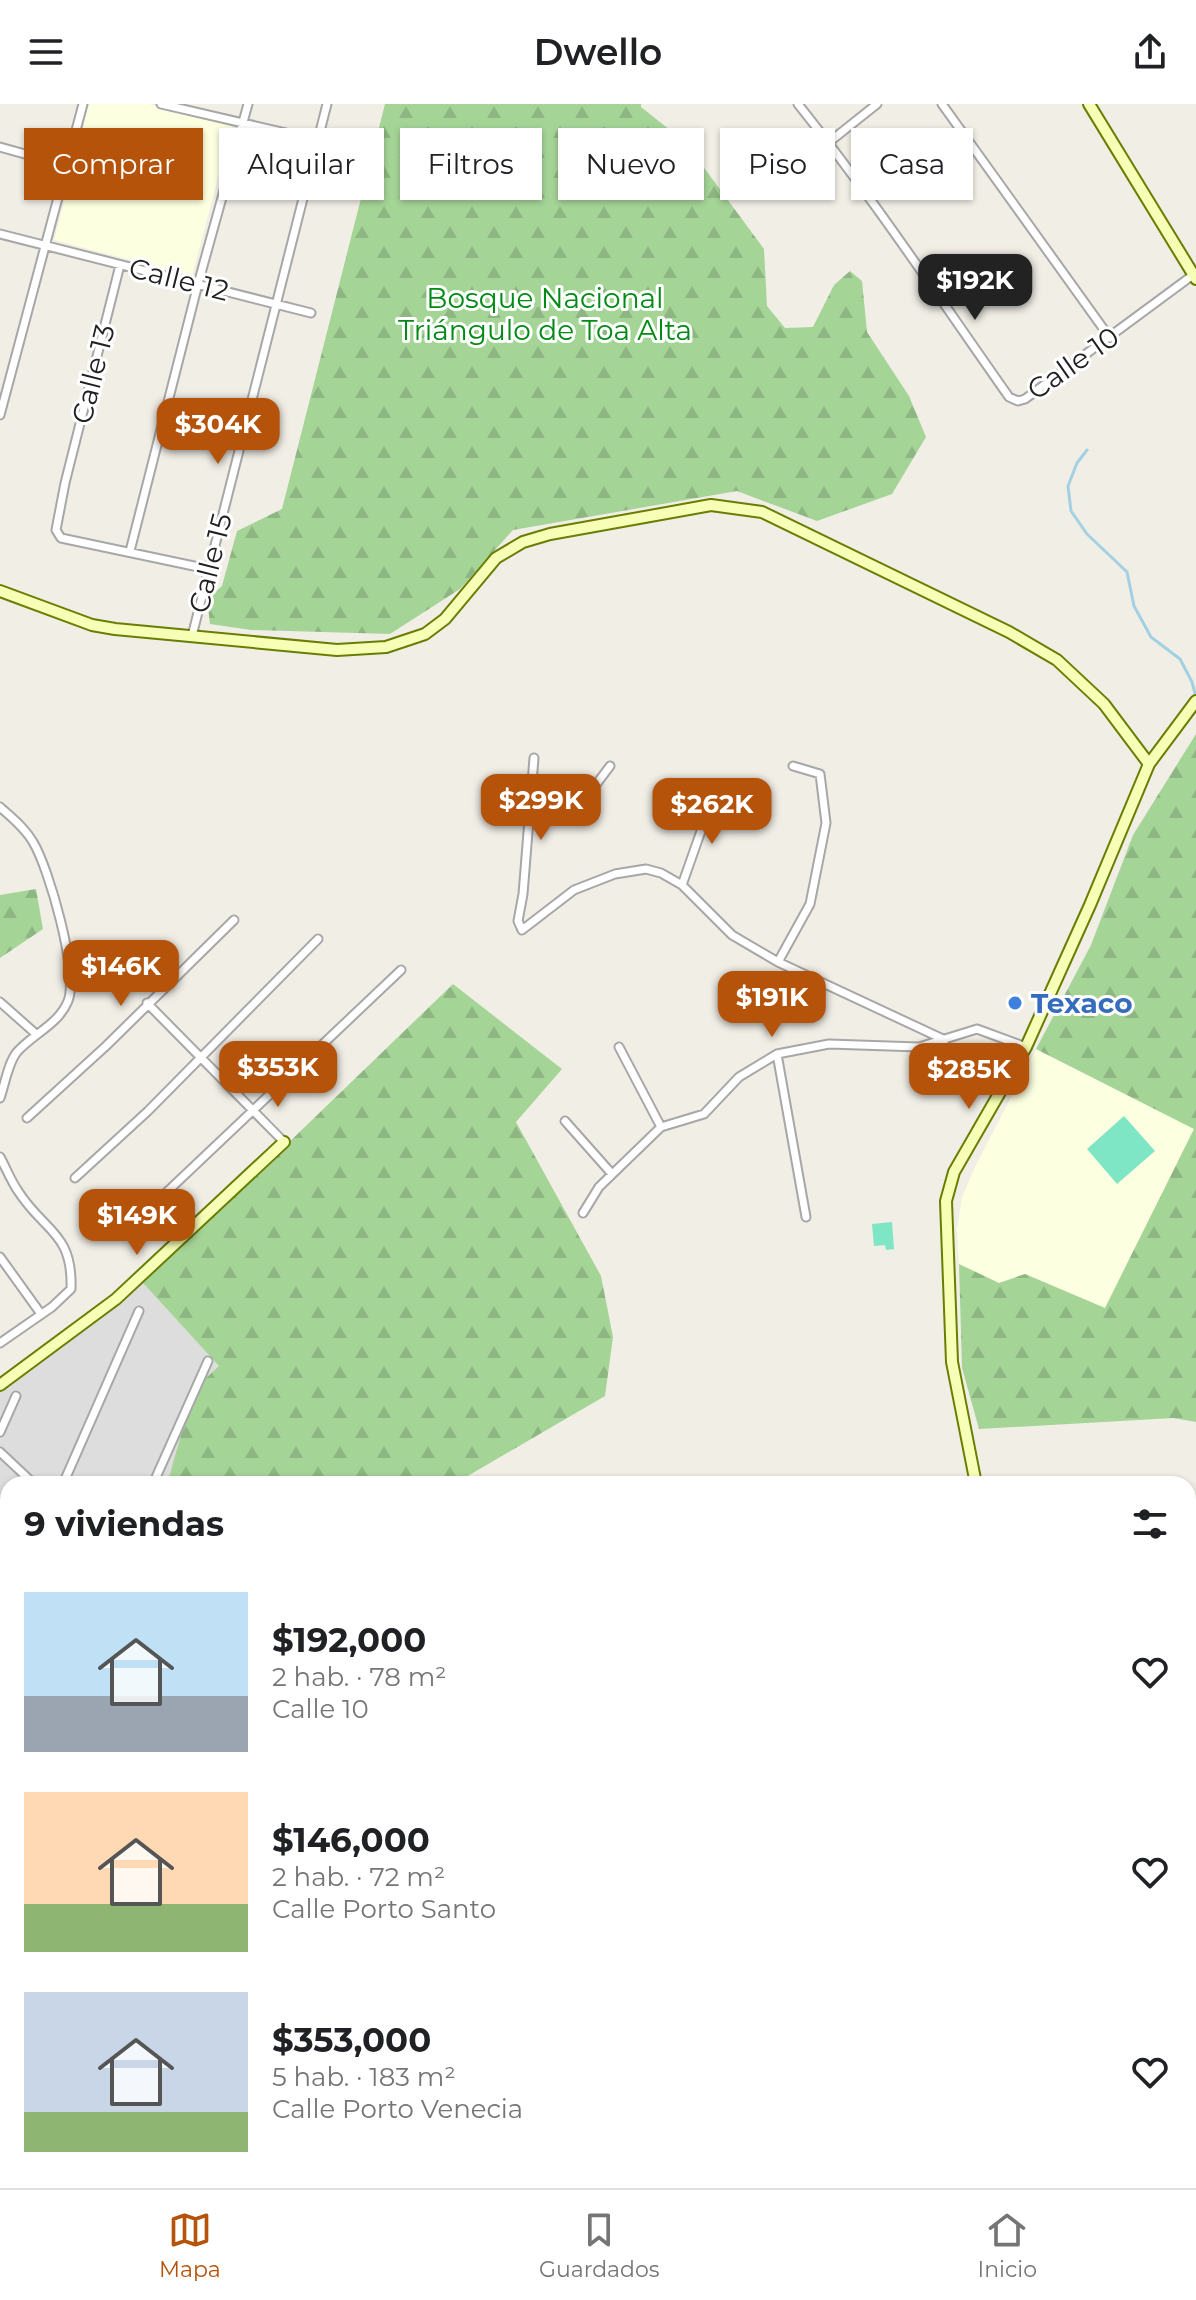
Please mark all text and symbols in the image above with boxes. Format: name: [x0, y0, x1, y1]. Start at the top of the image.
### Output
icon: menu: [24, 30, 68, 74]
text: Dwello: [534, 30, 662, 74]
icon: share: [1128, 30, 1172, 74]
chip: Comprar: [24, 128, 203, 200]
chip: Alquilar: [219, 128, 384, 200]
chip: Filtros: [400, 128, 542, 200]
chip: Nuevo: [558, 128, 704, 200]
chip: Piso: [720, 128, 835, 200]
chip: Casa: [851, 128, 973, 200]
street label: Calle 12: [126, 250, 232, 308]
pin: $192K: [919, 254, 1031, 322]
text: $192K: [936, 264, 1014, 296]
park label: Bosque Nacional Triángulo de Toa Alta: [398, 281, 692, 347]
street label: Calle 10: [1021, 319, 1125, 407]
street label: Calle 13: [64, 321, 122, 427]
pin: $304K: [162, 398, 274, 466]
text: $304K: [175, 408, 261, 440]
street label: Calle 15: [181, 510, 239, 616]
pin: $299K: [485, 774, 597, 842]
pin: $262K: [656, 778, 768, 846]
text: $299K: [499, 784, 583, 816]
text: $262K: [670, 788, 754, 820]
pin: $146K: [65, 940, 177, 1008]
text: $146K: [81, 950, 161, 982]
pin: $191K: [716, 971, 828, 1039]
text: $191K: [736, 981, 808, 1013]
place label: Texaco: [1031, 986, 1132, 1020]
marker: Texaco: [1006, 994, 1024, 1012]
pin: $353K: [222, 1041, 334, 1109]
pin: $285K: [913, 1043, 1025, 1111]
text: $353K: [237, 1051, 319, 1083]
text: $285K: [927, 1053, 1011, 1085]
pin: $149K: [81, 1189, 193, 1257]
text: $149K: [97, 1199, 177, 1231]
icon: filters: [1128, 1502, 1172, 1546]
text: 9 viviendas: [24, 1503, 224, 1545]
text: $192,000: [272, 1619, 426, 1661]
icon: home: [88, 1624, 184, 1720]
icon: heart: [1128, 1650, 1172, 1694]
text: 2 hab. · 78 m²: [272, 1661, 446, 1693]
text: Calle 10: [272, 1693, 369, 1725]
text: $146,000: [272, 1819, 430, 1861]
icon: home: [88, 1824, 184, 1920]
icon: heart: [1128, 1850, 1172, 1894]
text: 2 hab. · 72 m²: [272, 1861, 445, 1893]
text: Calle Porto Santo: [272, 1893, 496, 1925]
text: $353,000: [272, 2019, 431, 2061]
icon: home: [88, 2024, 184, 2120]
icon: heart: [1128, 2050, 1172, 2094]
text: 5 hab. · 183 m²: [272, 2061, 456, 2093]
text: Calle Porto Venecia: [272, 2093, 523, 2125]
tab: Mapa: [159, 2208, 221, 2283]
tab: Guardados: [539, 2208, 660, 2283]
tab: Inicio: [978, 2208, 1037, 2283]

